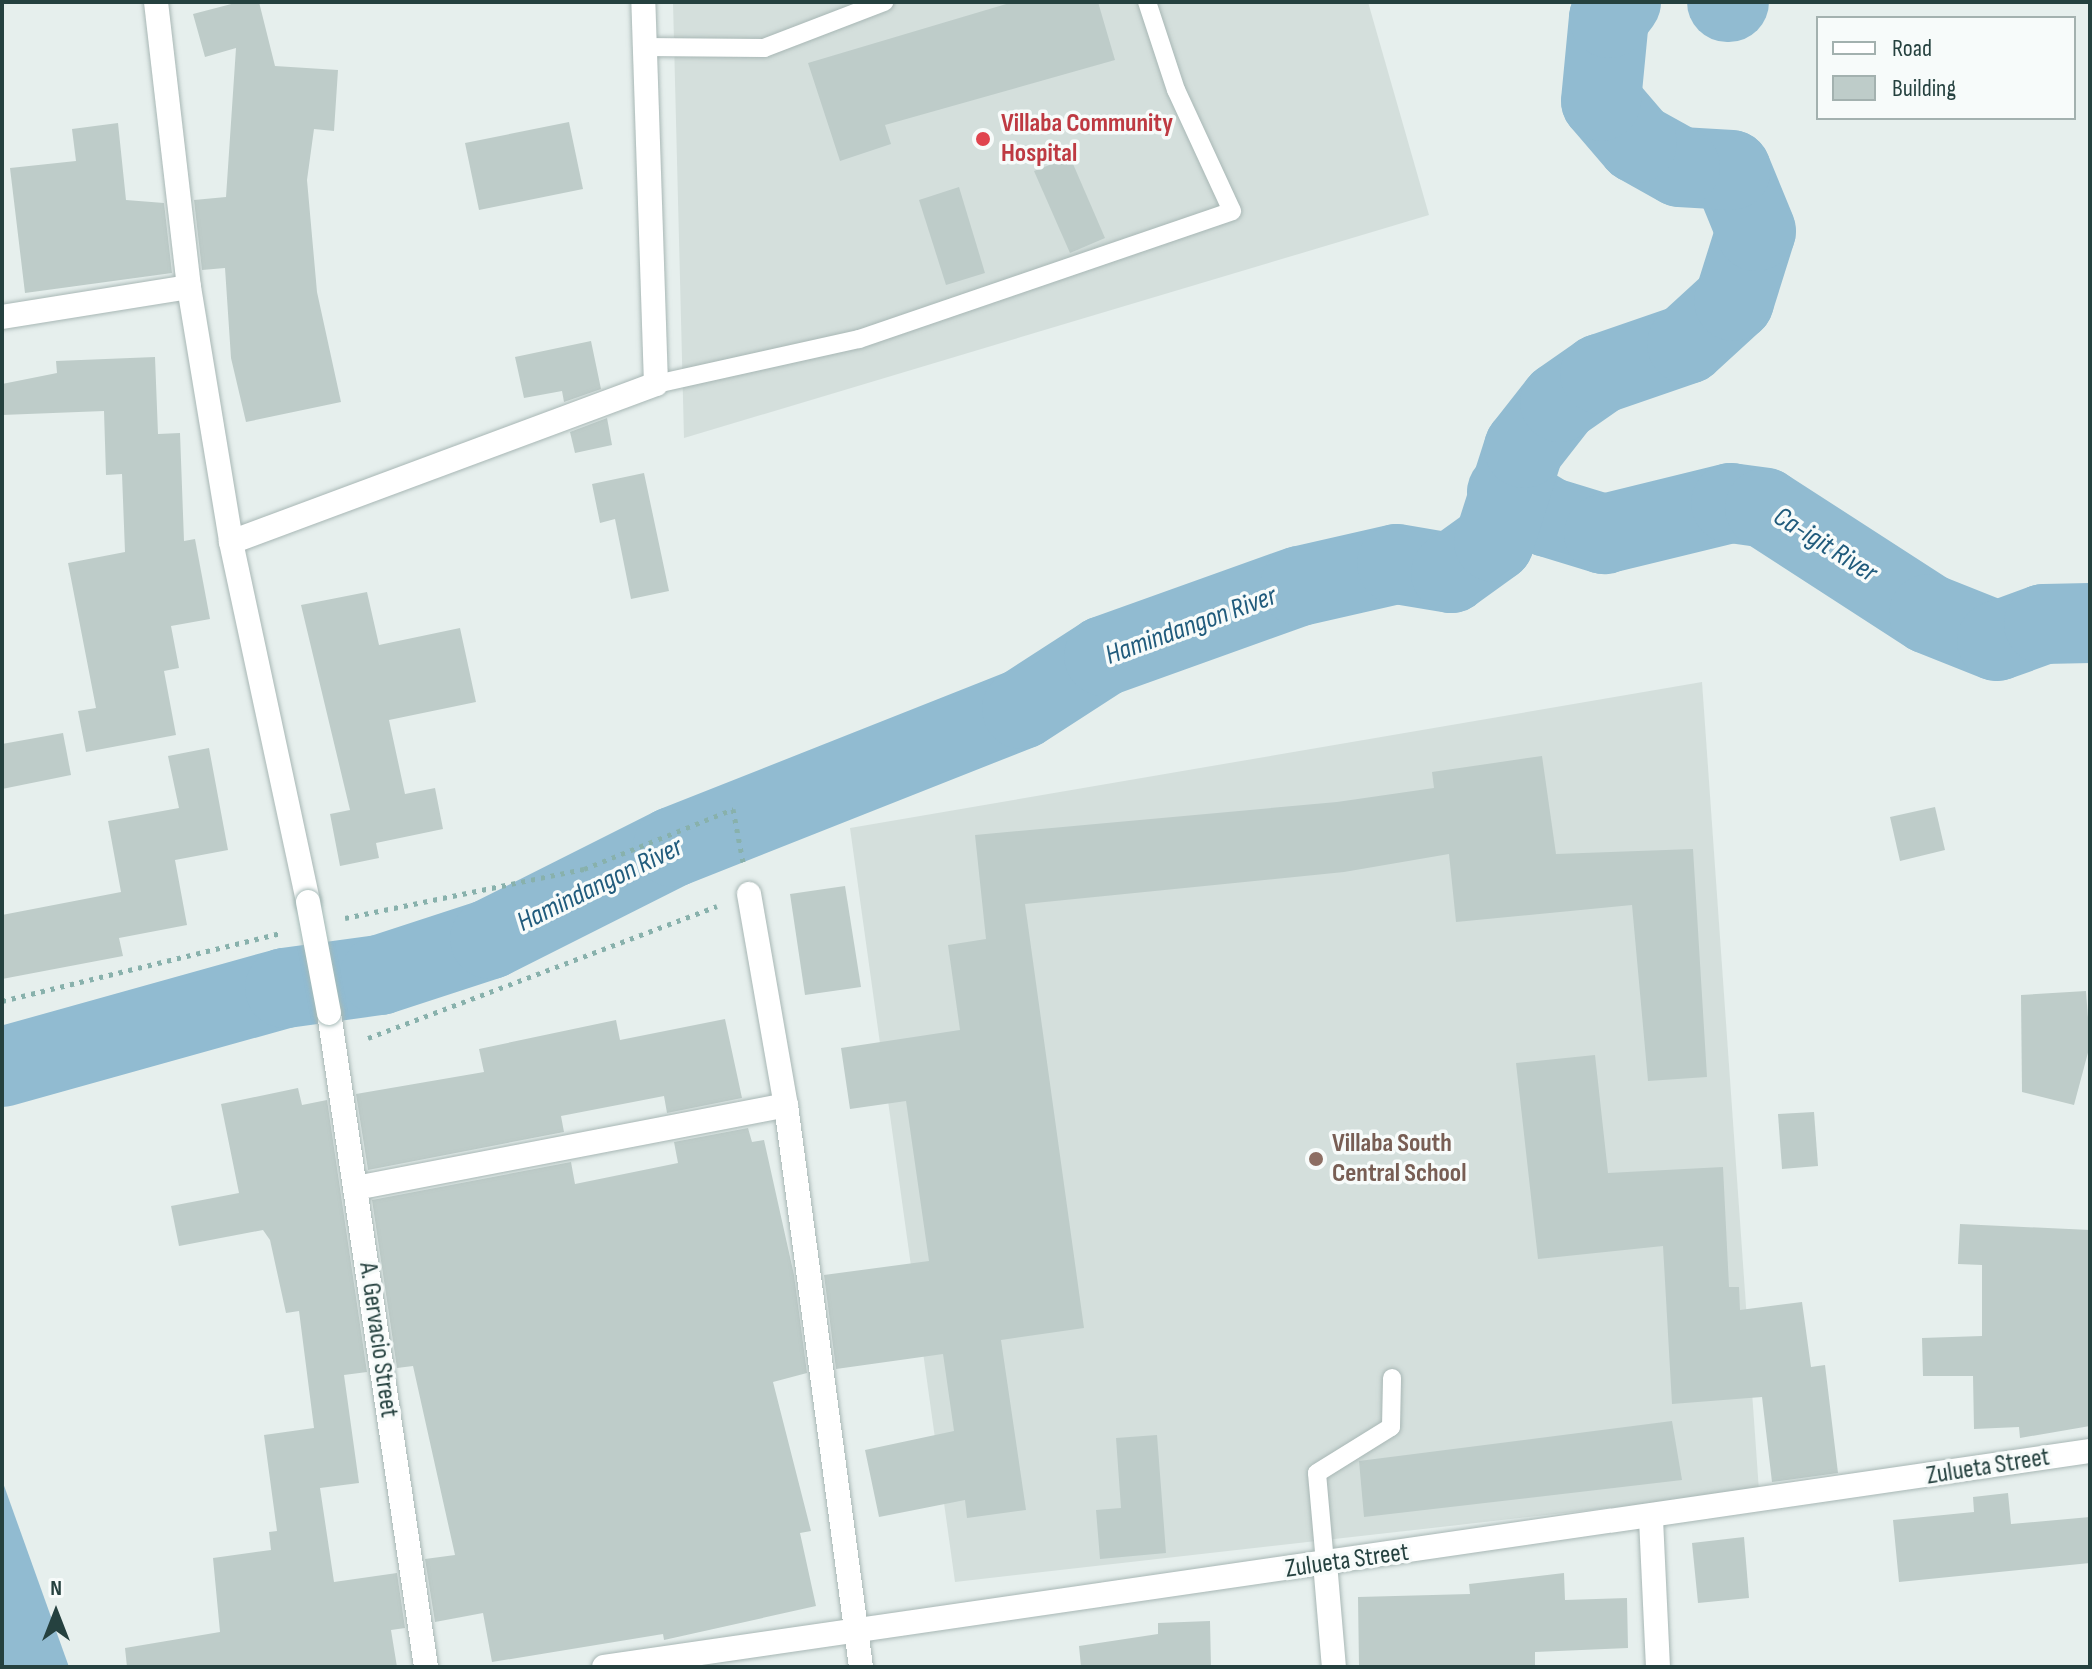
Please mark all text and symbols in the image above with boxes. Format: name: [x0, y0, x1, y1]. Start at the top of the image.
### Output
legend: [1816, 16, 2076, 120]
text: Road: [1892, 34, 1932, 63]
text: Building: [1892, 74, 1956, 103]
place label: Villaba Community Hospital: [1001, 108, 1173, 170]
marker: Villaba Community Hospital: [972, 128, 994, 150]
water label: Ca-igit River: [1767, 500, 1883, 590]
water label: Hamindangon River: [1101, 579, 1281, 673]
water label: Hamindangon River: [512, 830, 688, 940]
place label: Villaba South Central School: [1332, 1128, 1466, 1190]
marker: Villaba South Central School: [1307, 1150, 1325, 1168]
street label: A. Gervacio Street: [352, 1260, 404, 1420]
street label: Zulueta Street: [1924, 1442, 2052, 1492]
street label: Zulueta Street: [1283, 1537, 1411, 1585]
north arrow: [16, 1573, 96, 1653]
text: N: [50, 1575, 62, 1602]

